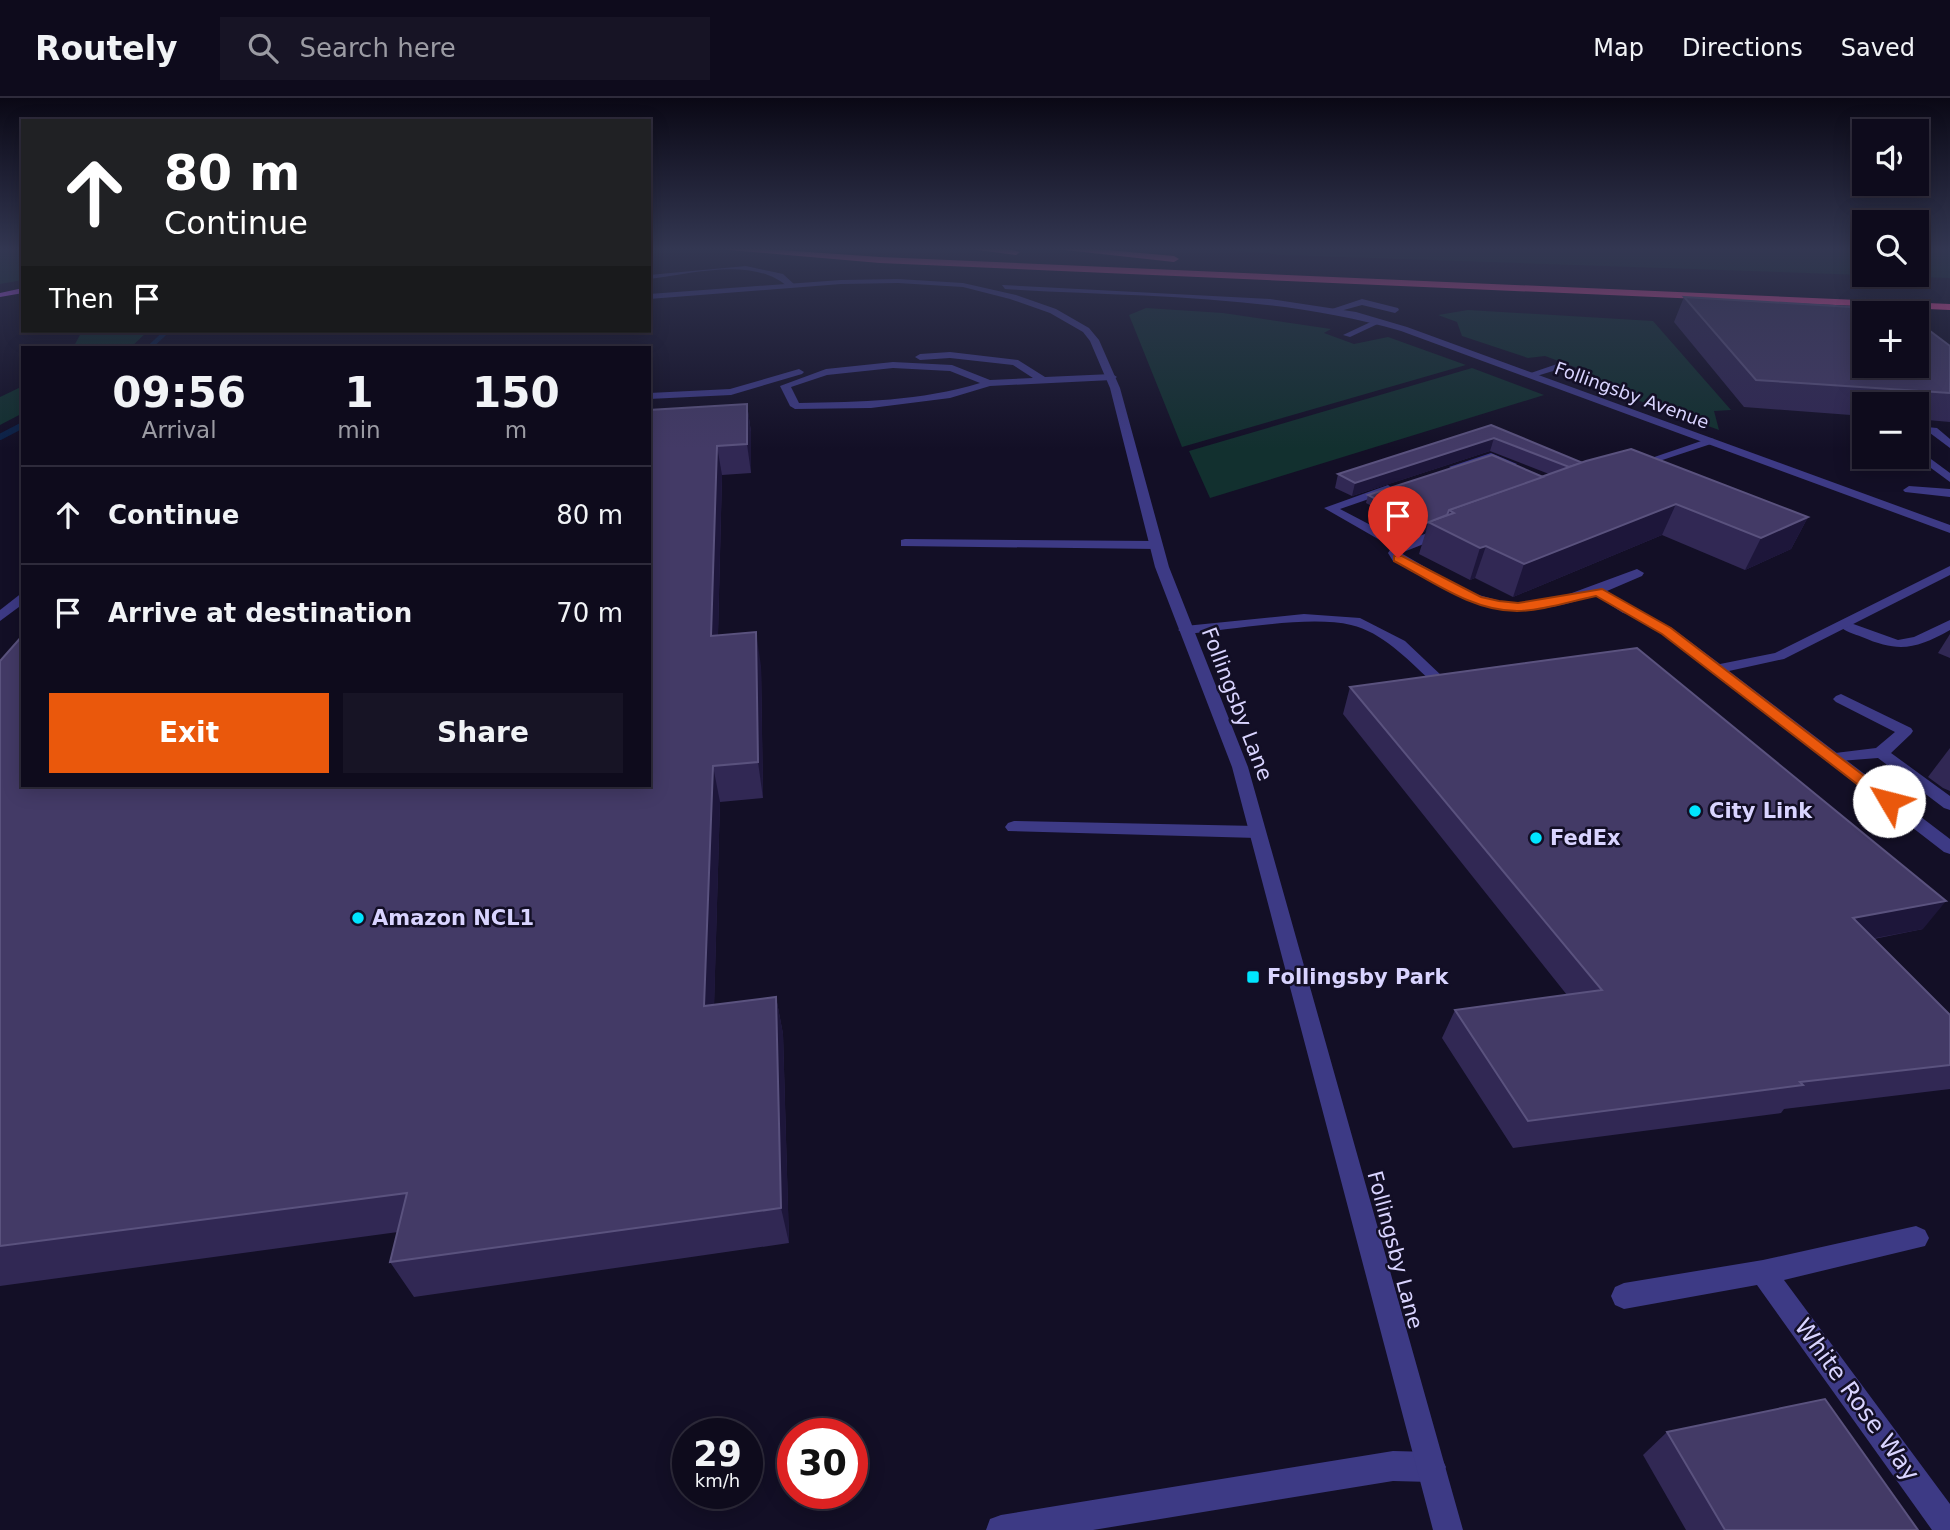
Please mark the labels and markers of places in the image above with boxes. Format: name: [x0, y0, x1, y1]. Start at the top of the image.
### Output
pin: [1368, 486, 1428, 558]
place label: City Link: [1709, 799, 1813, 823]
marker: City Link: [1687, 803, 1703, 819]
place label: FedEx: [1550, 826, 1621, 850]
marker: FedEx: [1528, 830, 1544, 846]
place label: Amazon NCL1: [372, 906, 534, 930]
marker: Amazon NCL1: [350, 910, 366, 926]
place label: Follingsby Park: [1267, 965, 1449, 989]
marker: Follingsby Park: [1245, 969, 1261, 985]

